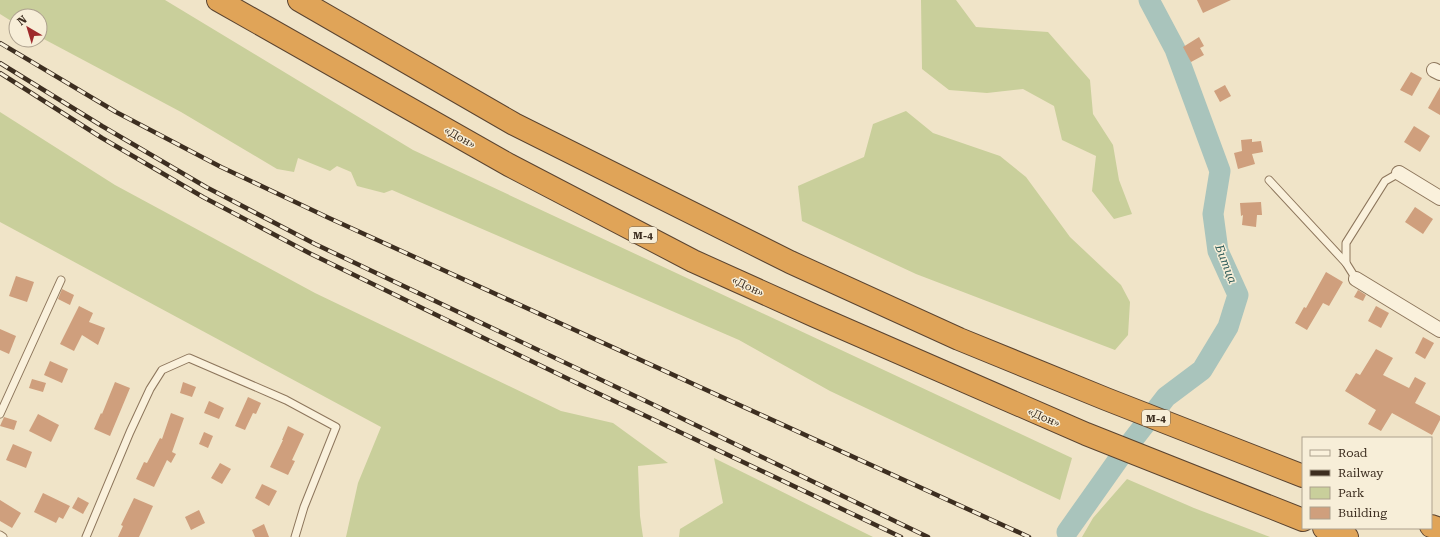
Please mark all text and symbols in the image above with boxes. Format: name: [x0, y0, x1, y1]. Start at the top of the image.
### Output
north arrow: [8, 8, 48, 48]
text: N: [15, 12, 30, 28]
street label: «Дон»: [442, 124, 478, 151]
road number: М-4: [629, 227, 657, 243]
water label: Битца: [1212, 242, 1240, 285]
street label: «Дон»: [730, 273, 766, 299]
street label: «Дон»: [1026, 405, 1062, 430]
road number: М-4: [1142, 410, 1170, 426]
legend: [1302, 437, 1432, 529]
text: Road: [1338, 446, 1368, 460]
text: Railway: [1338, 466, 1384, 480]
text: Park: [1338, 486, 1365, 500]
text: Building: [1338, 506, 1387, 520]

